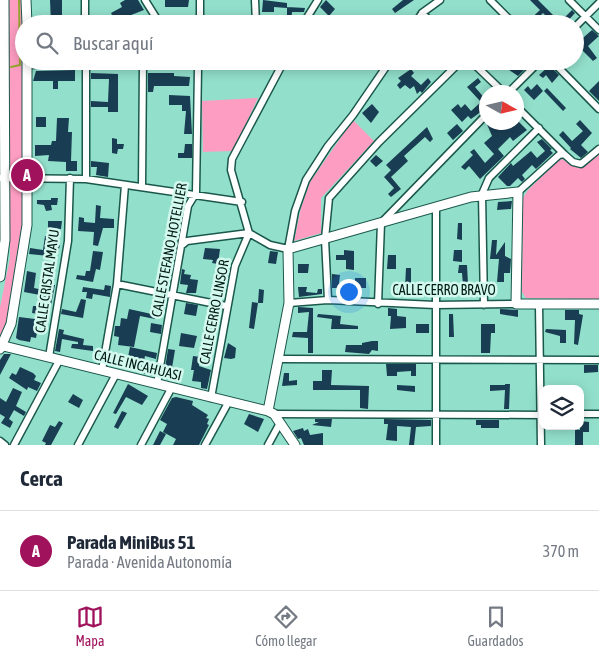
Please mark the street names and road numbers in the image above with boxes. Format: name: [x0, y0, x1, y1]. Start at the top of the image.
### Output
street label: CALLE STEFANO HOTELLIER: [148, 182, 190, 318]
street label: CALLE CRISTAL MAYU: [32, 228, 62, 334]
street label: CALLE CERRO LINSOR: [196, 258, 232, 366]
street label: CALLE CERRO BRAVO: [392, 282, 496, 298]
street label: CALLE INCAHUASI: [93, 346, 183, 384]

